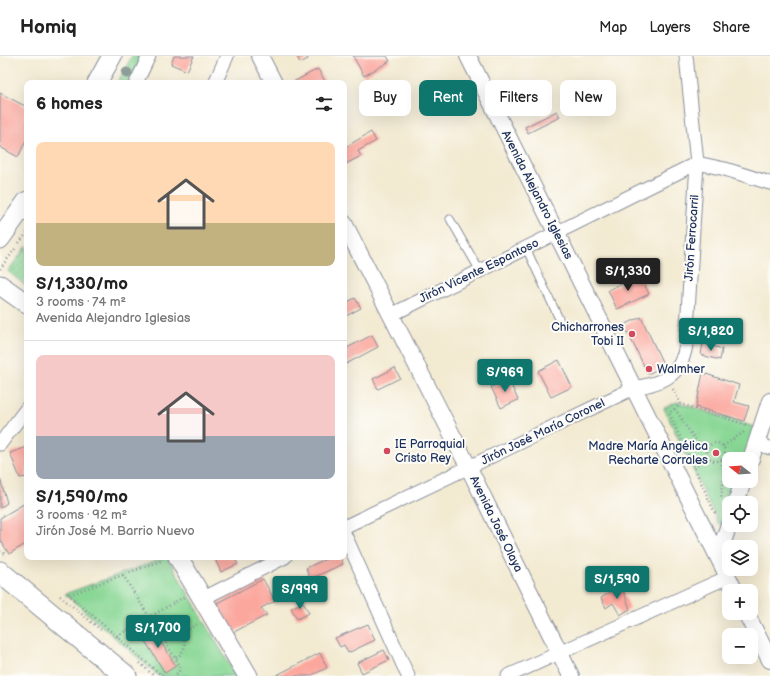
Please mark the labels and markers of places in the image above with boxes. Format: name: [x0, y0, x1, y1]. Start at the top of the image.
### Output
pin: S/1,330: [591, 258, 665, 292]
pin: S/1,820: [674, 318, 748, 352]
place label: Chicharrones Tobi II: [551, 320, 624, 349]
marker: Chicharrones Tobi II: [627, 329, 637, 339]
pin: S/969: [477, 359, 533, 393]
place label: Walmher: [657, 362, 705, 377]
marker: Walmher: [644, 364, 654, 374]
place label: IE Parroquial Cristo Rey: [395, 437, 465, 466]
place label: Madre María Angélica Recharte Corrales: [588, 439, 708, 468]
marker: IE Parroquial Cristo Rey: [382, 446, 392, 456]
marker: Madre María Angélica Recharte Corrales: [711, 448, 721, 458]
pin: S/1,590: [580, 566, 654, 600]
pin: S/999: [272, 576, 328, 610]
pin: S/1,700: [121, 615, 195, 649]

